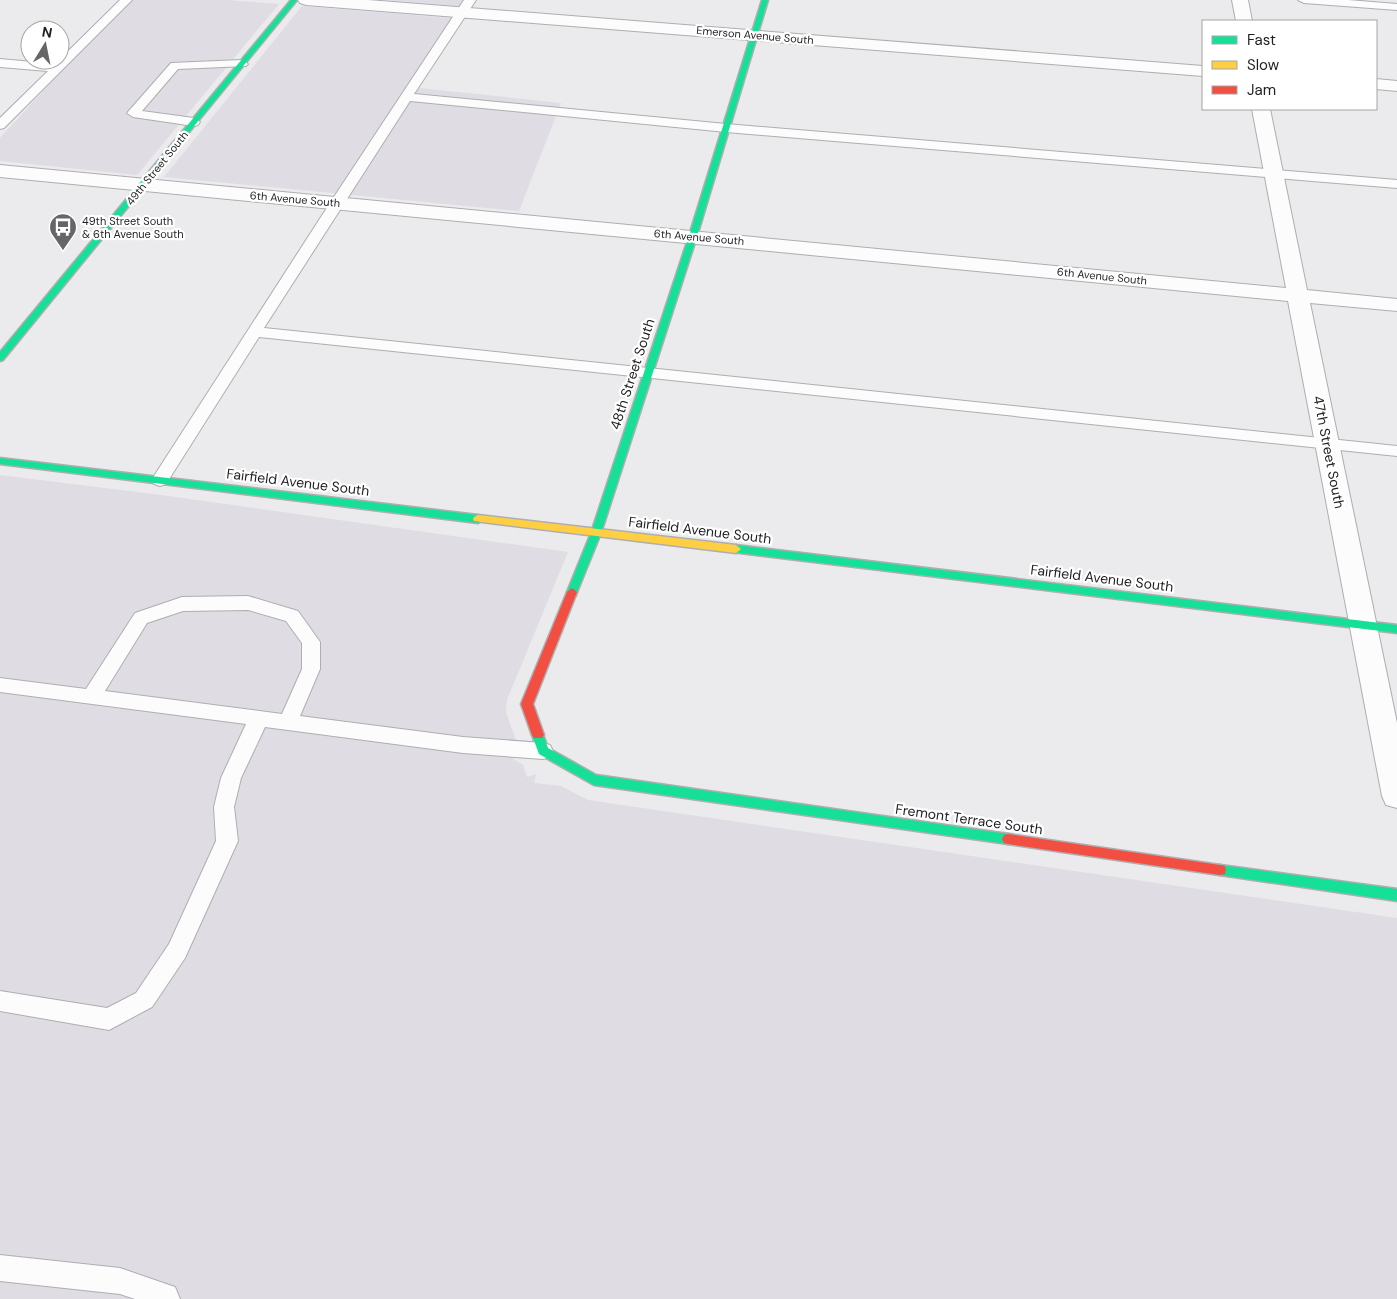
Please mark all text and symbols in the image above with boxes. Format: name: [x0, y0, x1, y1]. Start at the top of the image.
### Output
north arrow: [20, 20, 70, 70]
legend: [1202, 20, 1377, 110]
text: N: [41, 22, 54, 42]
street label: Emerson Avenue South: [696, 23, 814, 47]
text: Fast: [1247, 30, 1276, 50]
text: Slow: [1247, 55, 1280, 75]
text: Jam: [1247, 80, 1276, 100]
street label: 49th Street South: [123, 128, 191, 208]
street label: 6th Avenue South: [249, 188, 341, 210]
bus stop icon: 49th Street South & 6th Avenue South: [48, 212, 78, 251]
place label: 49th Street South & 6th Avenue South: [82, 214, 184, 241]
street label: 6th Avenue South: [653, 226, 745, 248]
street label: 6th Avenue South: [1056, 264, 1148, 288]
street label: 48th Street South: [606, 316, 658, 432]
street label: 47th Street South: [1309, 394, 1349, 510]
street label: Fairfield Avenue South: [225, 464, 371, 500]
street label: Fairfield Avenue South: [627, 512, 773, 548]
street label: Fairfield Avenue South: [1029, 560, 1175, 596]
street label: Fremont Terrace South: [894, 800, 1044, 838]

